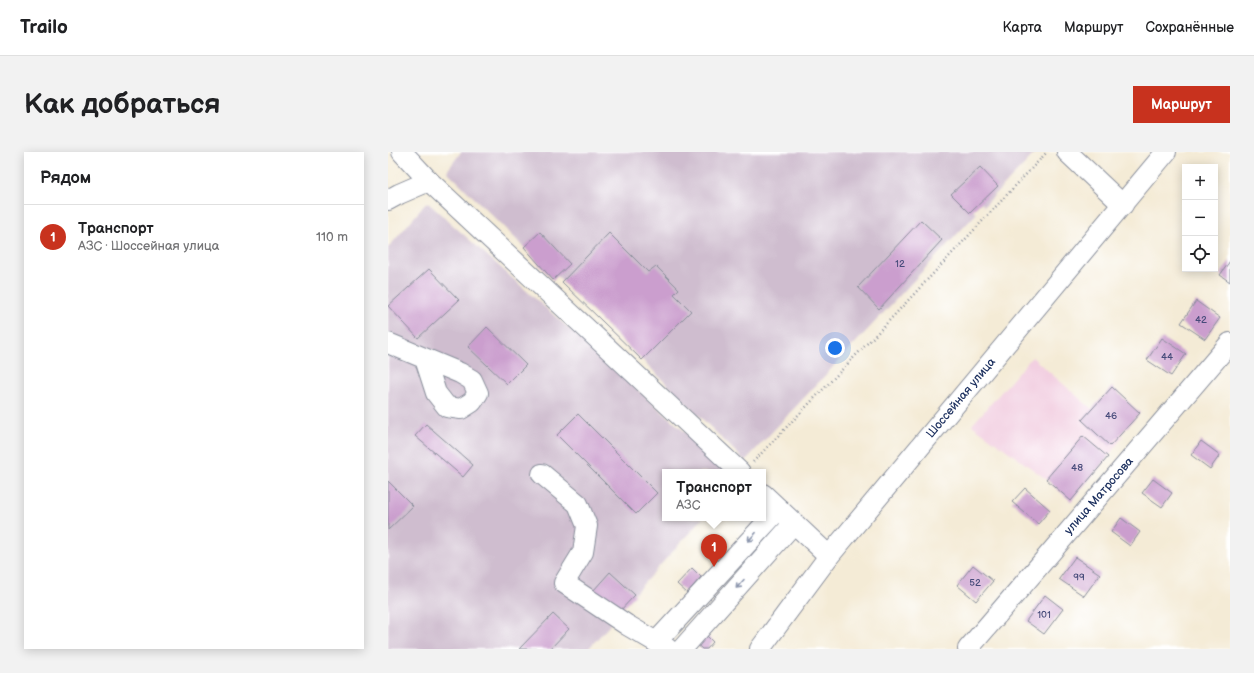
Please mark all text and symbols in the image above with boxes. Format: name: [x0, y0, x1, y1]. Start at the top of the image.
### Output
text: Trailo: [20, 16, 68, 39]
text: Карта: [1003, 19, 1042, 36]
text: Маршрут: [1064, 19, 1124, 36]
text: Сохранённые: [1146, 19, 1234, 36]
button: Маршрут: [1133, 86, 1230, 123]
text: Как добраться: [24, 88, 221, 121]
map controls: [1182, 164, 1218, 272]
button: +: [1182, 164, 1218, 200]
text: Рядом: [40, 168, 91, 188]
button: −: [1182, 200, 1218, 236]
text: Транспорт: [78, 219, 154, 238]
text: 1: [50, 229, 56, 245]
text: 110 m: [316, 229, 348, 245]
button: locate: [1182, 236, 1218, 272]
text: АЗС · Шоссейная улица: [78, 238, 219, 254]
house number: 12: [895, 258, 905, 270]
house number: 42: [1195, 314, 1207, 326]
your location: [825, 338, 845, 358]
house number: 44: [1161, 351, 1173, 363]
street label: Шоссейная улица: [923, 355, 999, 441]
house number: 46: [1105, 410, 1117, 422]
street label: улица Матросова: [1061, 454, 1137, 538]
house number: 48: [1071, 462, 1083, 474]
popup: [662, 469, 766, 521]
text: Транспорт: [676, 478, 752, 497]
text: АЗС: [676, 497, 701, 513]
one-way arrow: [748, 532, 757, 542]
pin: 1: [701, 534, 727, 567]
house number: 99: [1073, 571, 1085, 583]
house number: 52: [969, 577, 981, 589]
one-way arrow: [736, 579, 745, 589]
house number: 101: [1037, 609, 1051, 621]

